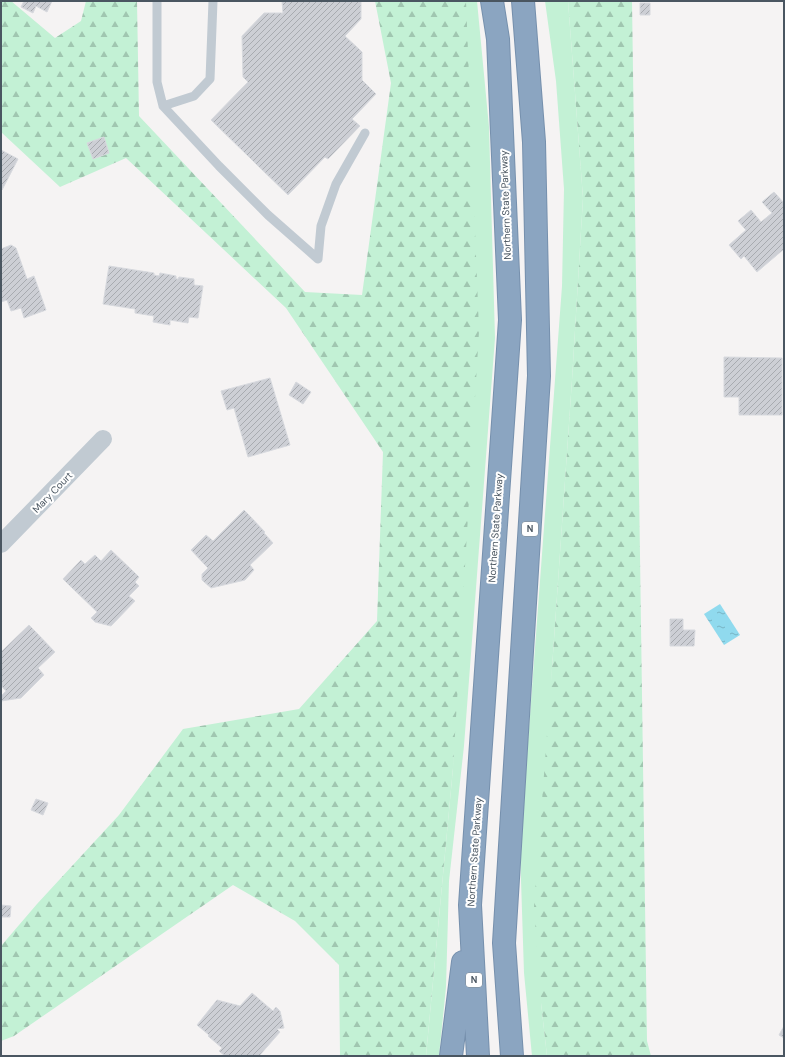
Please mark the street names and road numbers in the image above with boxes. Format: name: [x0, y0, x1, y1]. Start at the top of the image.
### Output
street label: Northern State Parkway: [497, 150, 514, 260]
street label: Mary Court: [30, 469, 75, 516]
street label: Northern State Parkway: [485, 473, 506, 583]
road number: N: [522, 522, 538, 536]
street label: Northern State Parkway: [464, 797, 485, 907]
road number: N: [466, 973, 482, 987]

